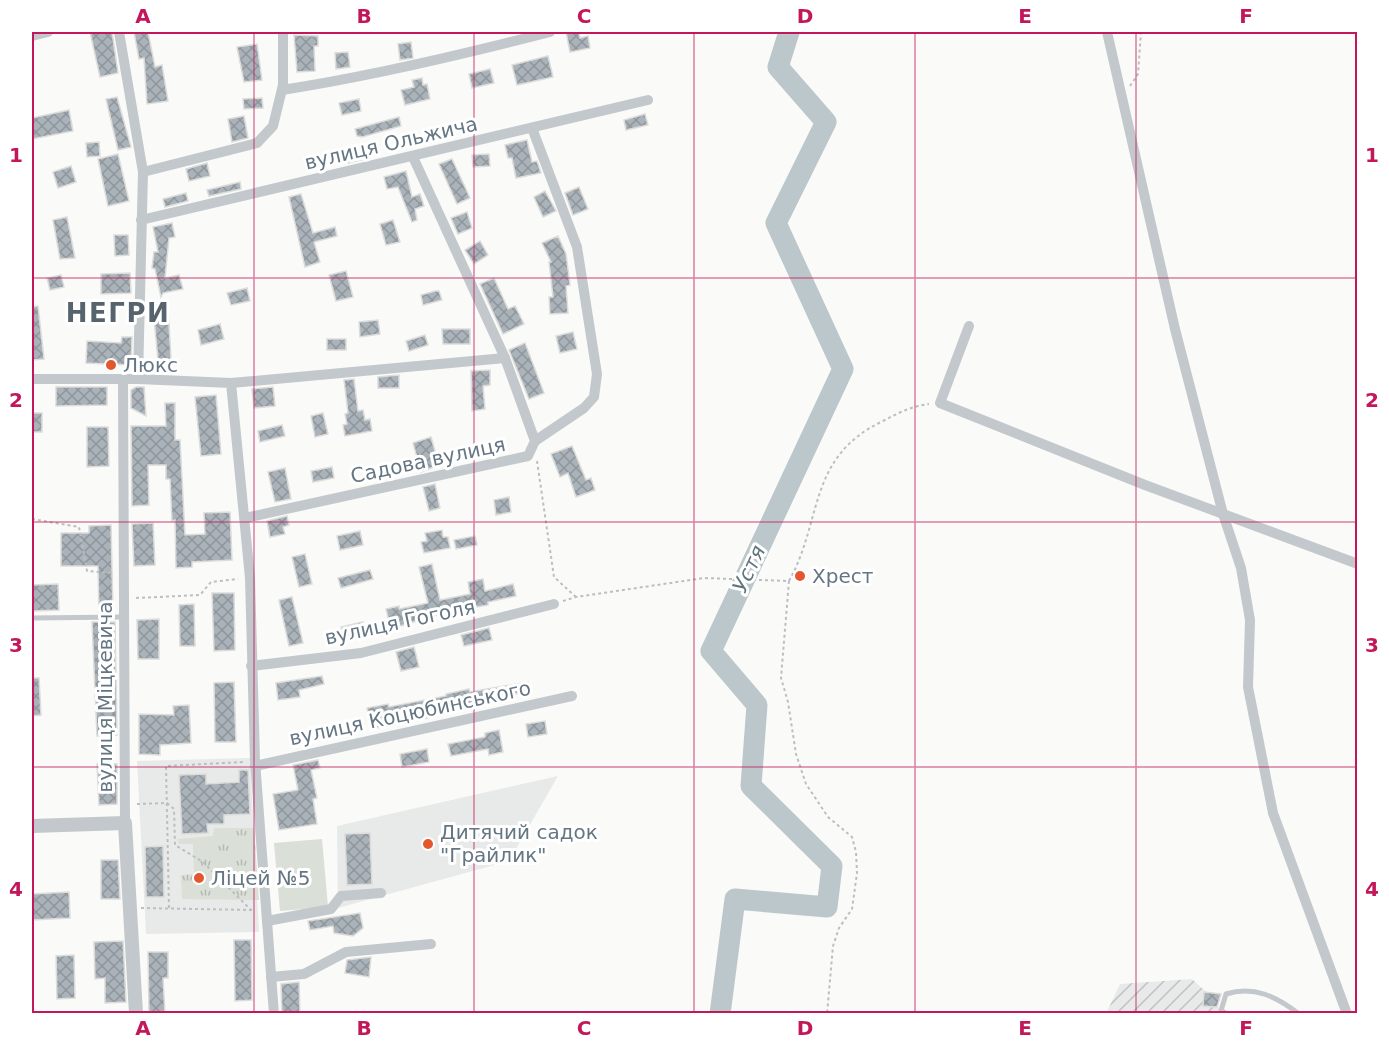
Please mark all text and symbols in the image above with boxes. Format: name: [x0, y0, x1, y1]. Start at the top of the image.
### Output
text: A: [135, 4, 151, 28]
text: B: [356, 4, 372, 28]
text: C: [577, 4, 591, 28]
text: D: [797, 4, 813, 28]
text: E: [1018, 4, 1032, 28]
text: F: [1239, 4, 1253, 28]
street label: вулиця Ольжича: [302, 111, 480, 175]
text: 1: [9, 143, 23, 167]
text: 1: [1365, 143, 1379, 167]
district label: НЕГРИ: [66, 298, 170, 328]
place label: Люкс: [123, 353, 178, 377]
marker: Люкс: [104, 358, 118, 372]
text: 2: [9, 388, 23, 412]
text: 2: [1365, 388, 1379, 412]
street label: Садова вулиця: [348, 432, 508, 488]
water label: Устя: [728, 542, 770, 596]
place label: Хрест: [812, 564, 874, 588]
marker: Хрест: [793, 569, 807, 583]
street label: вулиця Гоголя: [322, 594, 478, 650]
street label: вулиця Міцкевича: [93, 601, 117, 793]
text: 3: [9, 633, 23, 657]
text: 3: [1365, 633, 1379, 657]
street label: вулиця Коцюбинського: [287, 676, 533, 750]
place label: Дитячий садок "Грайлик": [440, 820, 598, 867]
marker: Дитячий садок "Грайлик": [421, 837, 435, 851]
place label: Ліцей №5: [211, 866, 310, 890]
marker: Ліцей №5: [192, 871, 206, 885]
text: 4: [9, 877, 23, 901]
text: 4: [1365, 877, 1379, 901]
text: A: [135, 1016, 151, 1040]
text: B: [356, 1016, 372, 1040]
text: C: [577, 1016, 591, 1040]
text: D: [797, 1016, 813, 1040]
text: E: [1018, 1016, 1032, 1040]
text: F: [1239, 1016, 1253, 1040]

